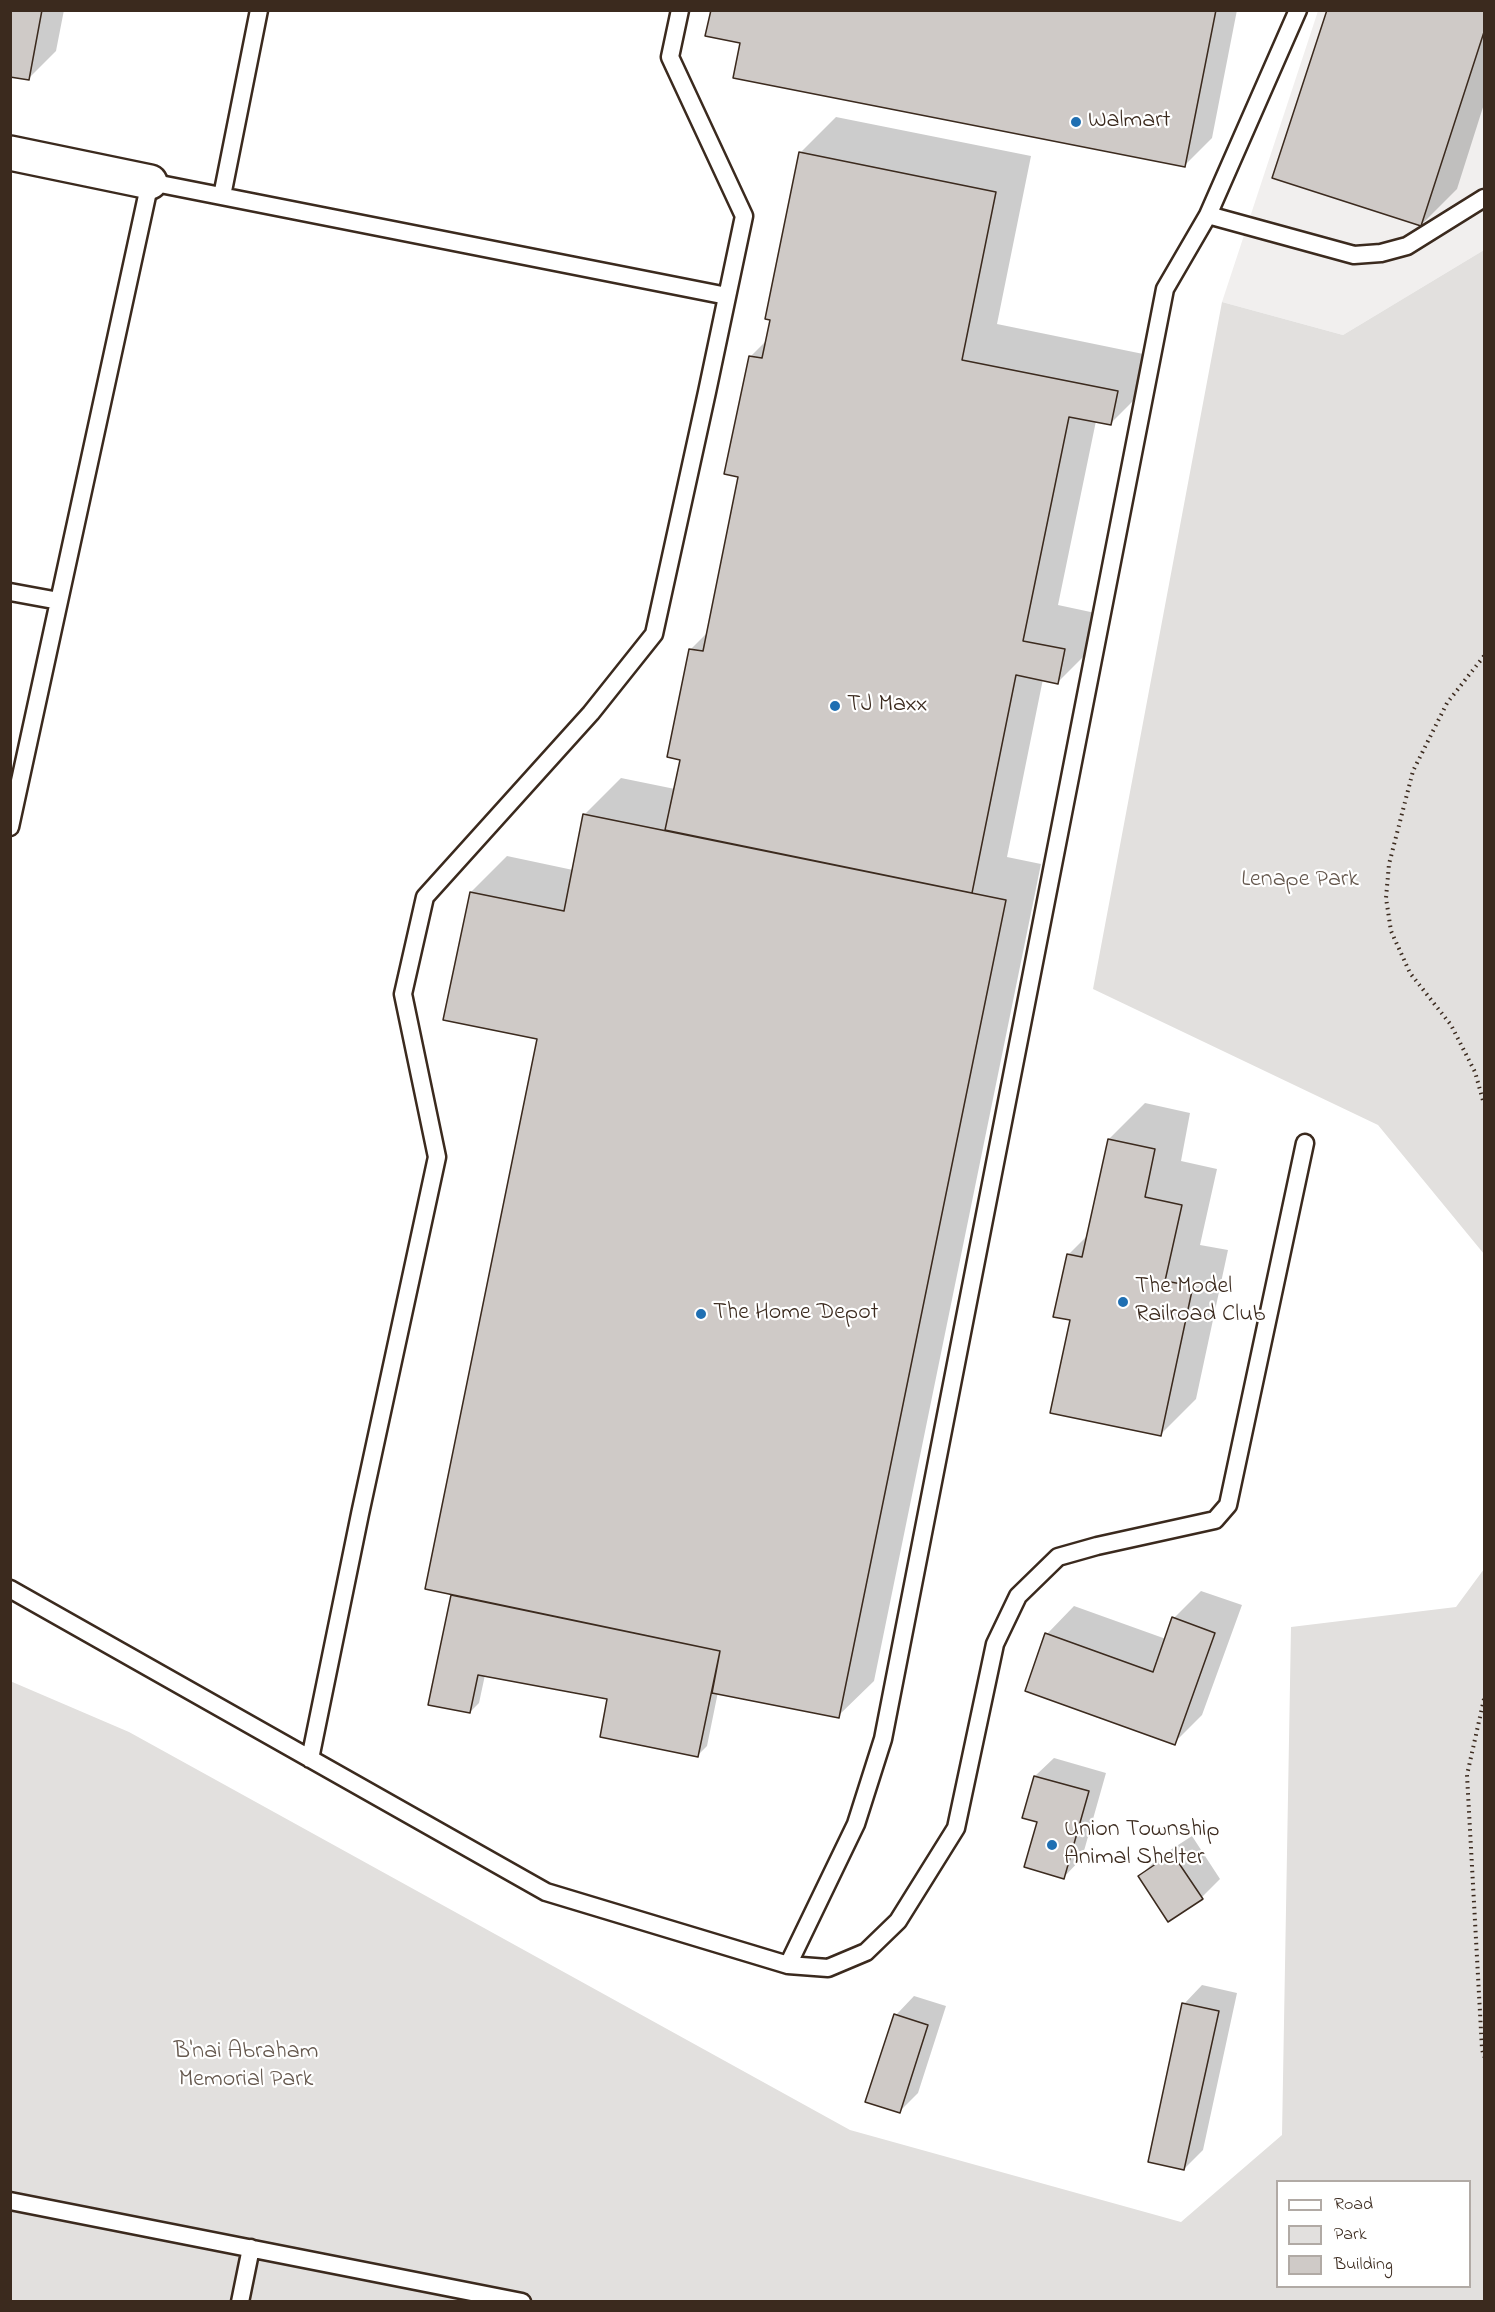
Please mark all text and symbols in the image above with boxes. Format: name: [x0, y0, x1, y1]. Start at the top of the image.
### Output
place label: Walmart: [1088, 108, 1171, 136]
marker: Walmart: [1069, 115, 1083, 129]
place label: TJ Maxx: [847, 692, 927, 720]
marker: TJ Maxx: [828, 699, 842, 713]
park label: Lenape Park: [1241, 867, 1359, 895]
place label: The Model Railroad Club: [1135, 1274, 1265, 1330]
marker: The Model Railroad Club: [1116, 1295, 1130, 1309]
place label: The Home Depot: [713, 1300, 879, 1328]
marker: The Home Depot: [694, 1307, 708, 1321]
place label: Union Township Animal Shelter: [1064, 1817, 1219, 1873]
marker: Union Township Animal Shelter: [1045, 1838, 1059, 1852]
park label: B'nai Abraham Memorial Park: [174, 2039, 318, 2095]
legend: [1276, 2180, 1471, 2288]
text: Road: [1334, 2192, 1373, 2218]
text: Park: [1334, 2222, 1367, 2248]
text: Building: [1334, 2252, 1393, 2278]

